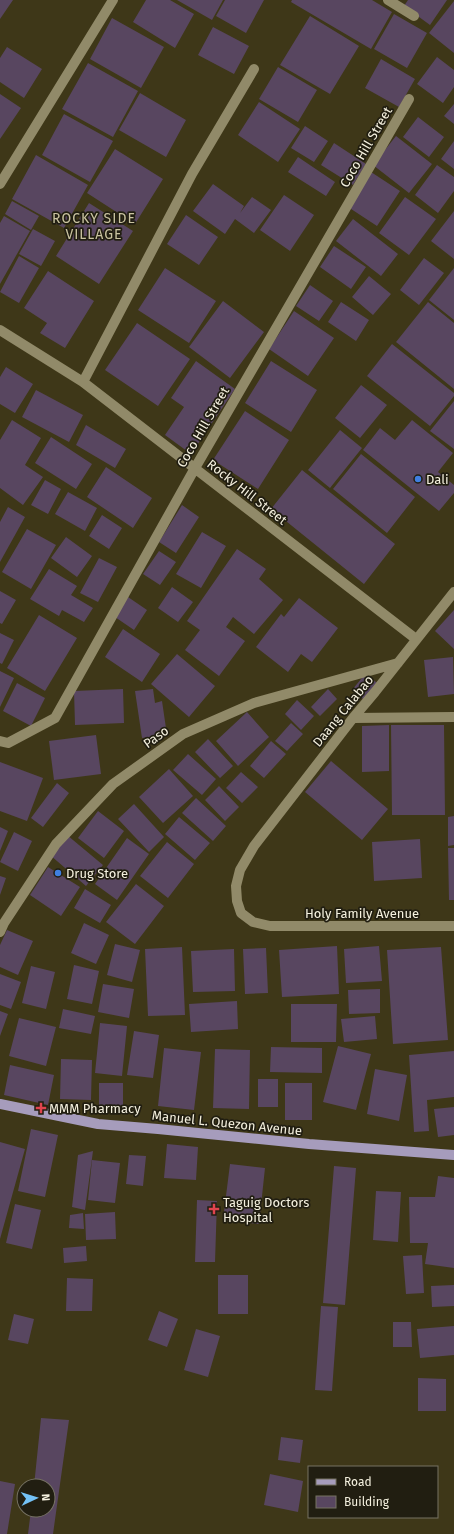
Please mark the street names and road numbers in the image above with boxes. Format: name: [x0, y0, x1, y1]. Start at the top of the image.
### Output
street label: Coco Hill Street: [337, 104, 395, 190]
street label: Coco Hill Street: [174, 384, 232, 470]
street label: Rocky Hill Street: [204, 456, 290, 528]
street label: Daang Calabao: [310, 672, 376, 750]
street label: Paso: [140, 723, 172, 751]
street label: Holy Family Avenue: [305, 906, 419, 921]
street label: Manuel L. Quezon Avenue: [151, 1108, 303, 1138]

